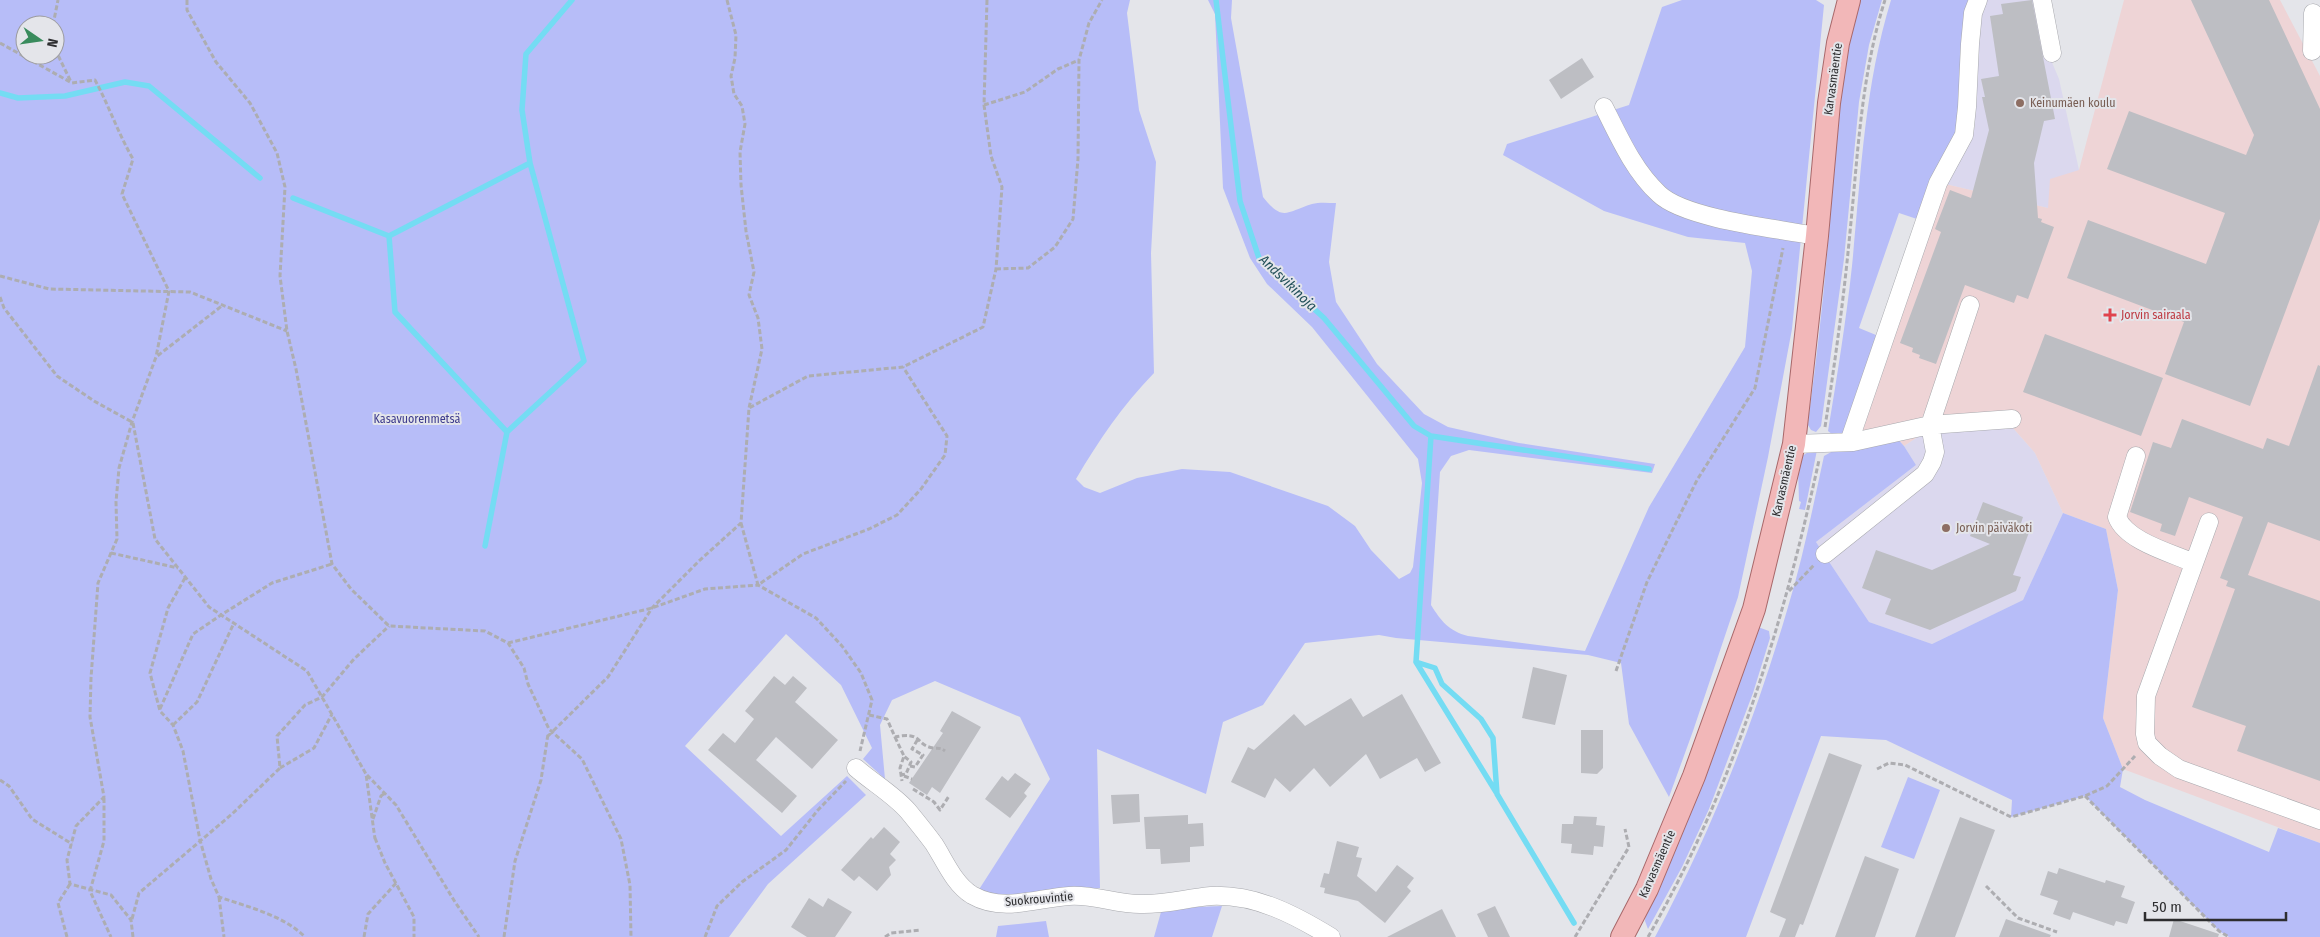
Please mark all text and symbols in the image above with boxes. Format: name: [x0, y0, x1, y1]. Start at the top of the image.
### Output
north arrow: [15, 15, 65, 65]
text: N: [43, 37, 61, 49]
street label: Karvasmäentie: [1821, 42, 1845, 116]
place label: Keinumäen koulu: [2030, 96, 2115, 110]
marker: Keinumäen koulu: [2014, 97, 2026, 109]
water label: Andsvikinoja: [1255, 251, 1320, 315]
marker: Jorvin sairaala: [2103, 308, 2117, 322]
place label: Jorvin sairaala: [2121, 308, 2191, 322]
park label: Kasavuorenmetsä: [374, 412, 461, 426]
street label: Karvasmäentie: [1769, 444, 1799, 518]
place label: Jorvin päiväkoti: [1956, 521, 2032, 535]
marker: Jorvin päiväkoti: [1940, 522, 1952, 534]
street label: Karvasmäentie: [1636, 828, 1678, 900]
street label: Suokrouvintie: [1004, 889, 1074, 909]
scale bar: [2145, 890, 2286, 922]
text: 50 m: [2152, 898, 2182, 916]

